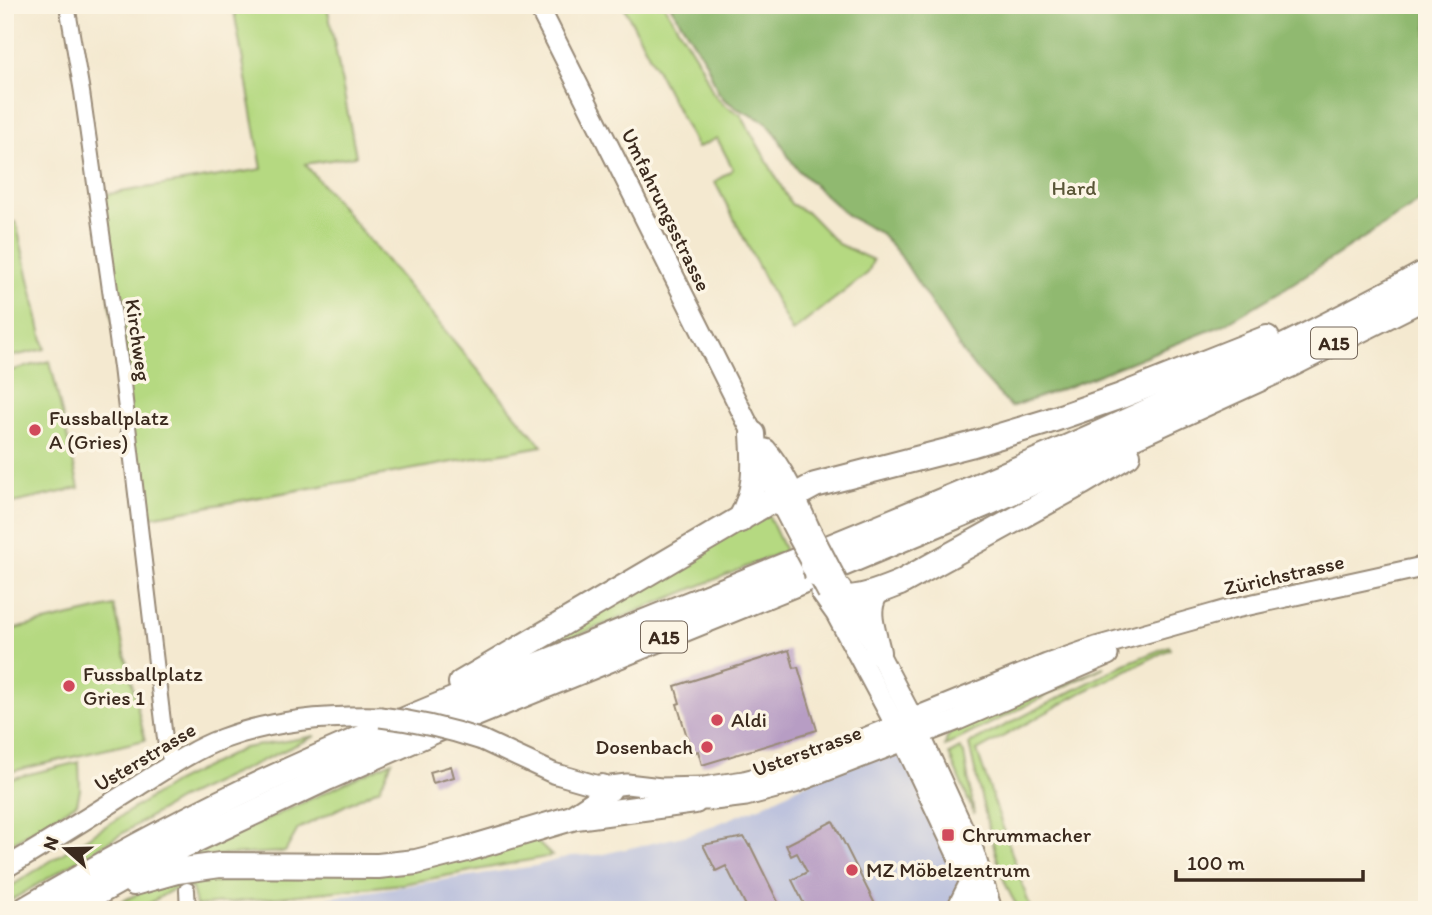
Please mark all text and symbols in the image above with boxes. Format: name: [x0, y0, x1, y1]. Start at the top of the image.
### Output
street label: Umfahrungsstrasse: [616, 124, 717, 295]
park label: Hard: [1051, 175, 1097, 200]
street label: Kirchweg: [120, 297, 157, 383]
road number: A15: [1311, 328, 1357, 358]
place label: Fussballplatz A (Gries): [49, 405, 169, 454]
marker: Fussballplatz A (Gries): [27, 422, 43, 438]
street label: Zürichstrasse: [1221, 549, 1346, 600]
road number: A15: [641, 622, 687, 652]
place label: Fussballplatz Gries 1: [83, 661, 203, 710]
marker: Fussballplatz Gries 1: [61, 678, 77, 694]
place label: Aldi: [731, 707, 767, 732]
marker: Aldi: [709, 712, 725, 728]
street label: Usterstrasse: [89, 716, 200, 797]
street label: Usterstrasse: [749, 719, 865, 782]
place label: Dosenbach: [595, 734, 693, 759]
marker: Dosenbach: [699, 739, 715, 755]
north arrow: [32, 814, 102, 884]
place label: Chrummacher: [962, 822, 1092, 847]
marker: Chrummacher: [940, 827, 956, 843]
text: N: [37, 833, 63, 853]
scale bar: [1176, 838, 1364, 882]
text: 100 m: [1187, 850, 1245, 875]
place label: MZ Möbelzentrum: [866, 857, 1031, 882]
marker: MZ Möbelzentrum: [844, 862, 860, 878]

